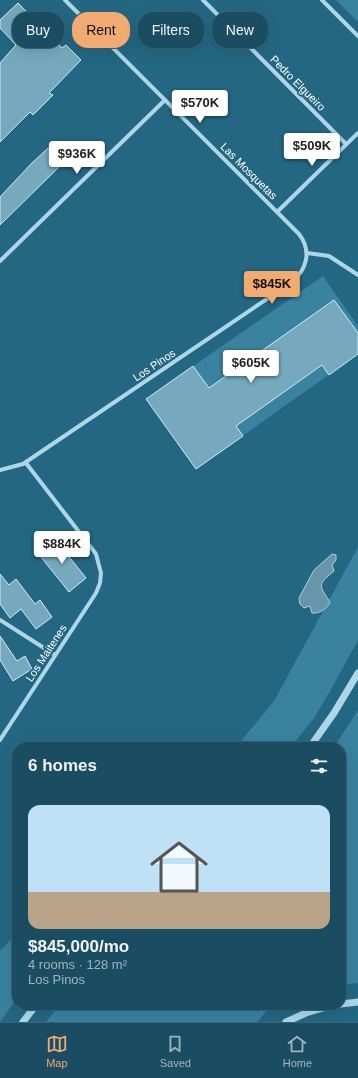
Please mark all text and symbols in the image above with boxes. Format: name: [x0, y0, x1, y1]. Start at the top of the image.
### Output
chip: Buy: [12, 12, 64, 48]
chip: Rent: [72, 12, 130, 48]
chip: Filters: [138, 12, 204, 48]
chip: New: [212, 12, 268, 48]
street label: Pedro Elgueiro: [268, 53, 328, 113]
pin: $570K: [172, 90, 228, 124]
text: $570K: [181, 95, 219, 110]
pin: $509K: [284, 133, 340, 167]
text: $509K: [293, 138, 331, 153]
street label: Las Mosquetas: [218, 140, 280, 202]
pin: $936K: [49, 141, 105, 175]
text: $936K: [58, 146, 96, 161]
pin: $845K: [244, 271, 300, 305]
text: $845K: [253, 276, 291, 291]
street label: Los Pinos: [131, 346, 178, 383]
pin: $605K: [223, 350, 279, 384]
text: $605K: [232, 355, 270, 370]
pin: $884K: [34, 531, 90, 565]
text: $884K: [43, 536, 81, 551]
street label: Los Maitenes: [23, 622, 69, 684]
icon: filters: [308, 755, 330, 777]
text: 6 homes: [28, 756, 97, 775]
icon: home: [143, 831, 215, 903]
text: $845,000/mo: [28, 937, 129, 956]
text: 4 rooms · 128 m²: [28, 957, 127, 972]
text: Los Pinos: [28, 972, 85, 987]
tab: Map: [46, 1033, 68, 1069]
tab: Saved: [160, 1033, 191, 1069]
tab: Home: [283, 1033, 312, 1069]

